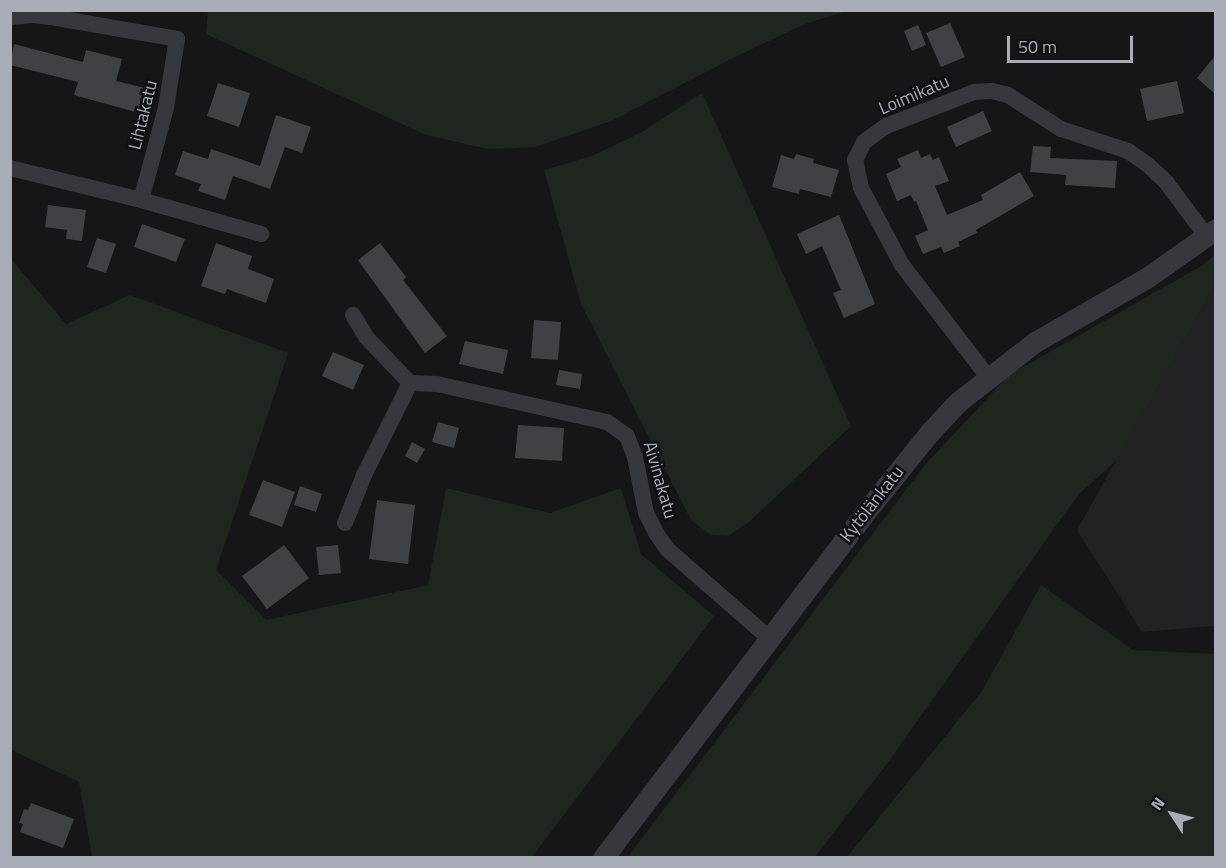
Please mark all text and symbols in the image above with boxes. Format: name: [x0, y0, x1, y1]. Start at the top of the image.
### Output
scale bar: [1010, 24, 1136, 62]
text: 50 m: [1018, 33, 1057, 60]
street label: Loimikatu: [876, 71, 952, 119]
street label: Lihtakatu: [124, 78, 162, 152]
street label: Aivinakatu: [639, 439, 681, 521]
street label: Kytölänkatu: [836, 462, 908, 546]
north arrow: [1142, 784, 1202, 844]
text: N: [1144, 792, 1170, 815]

